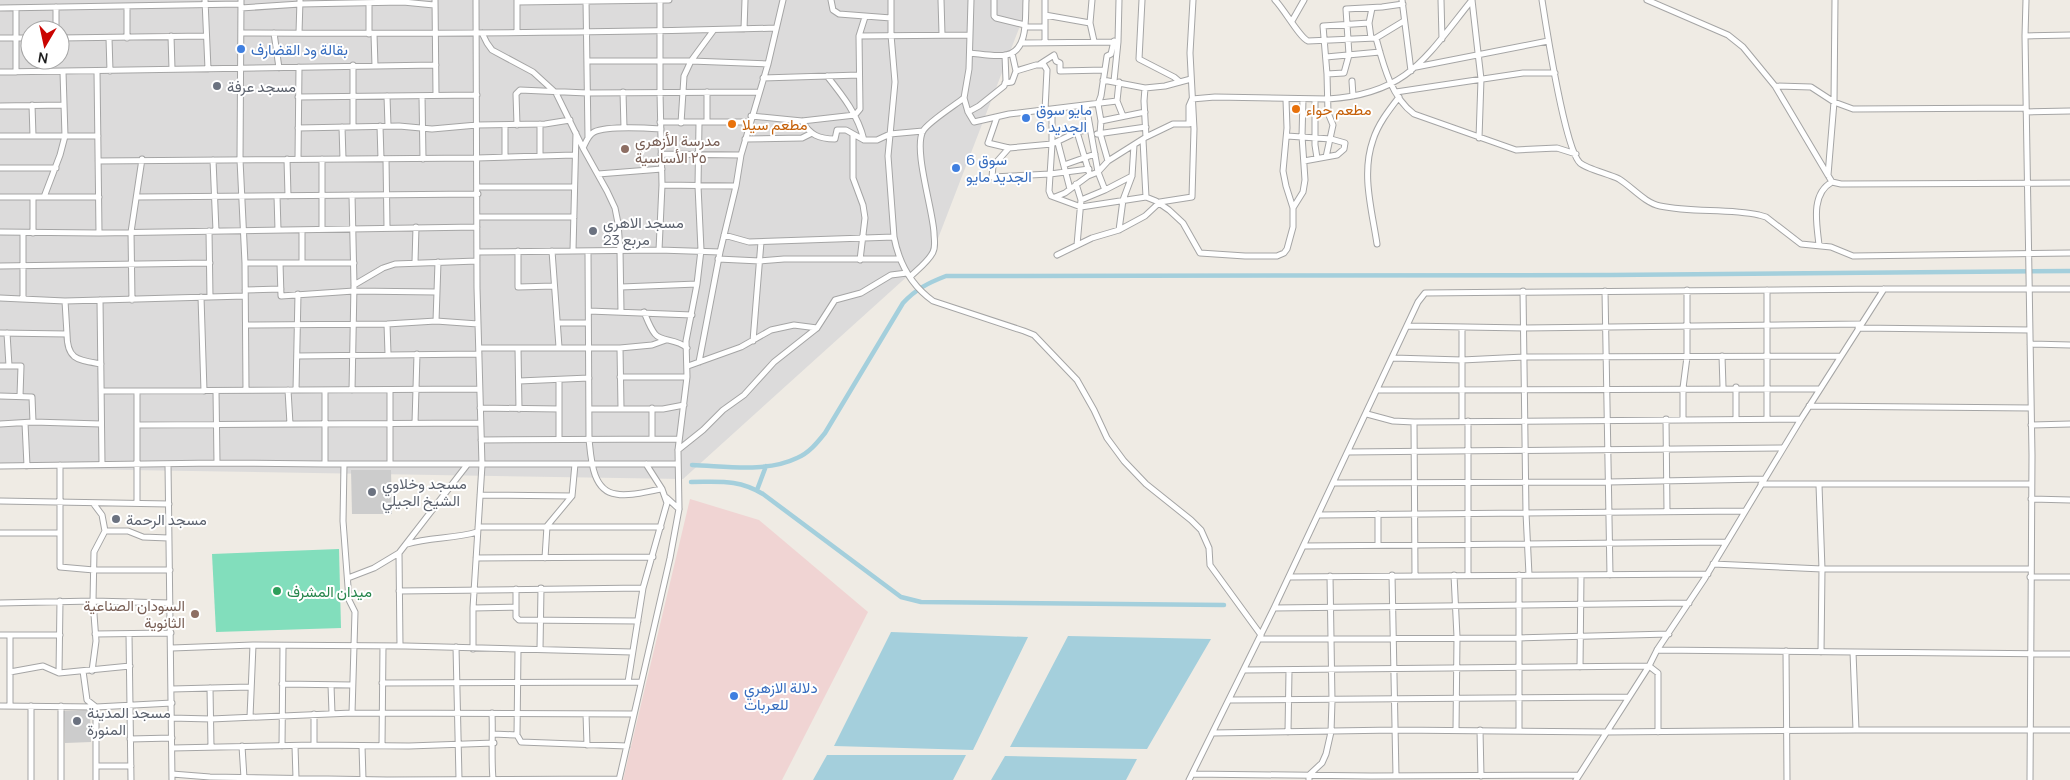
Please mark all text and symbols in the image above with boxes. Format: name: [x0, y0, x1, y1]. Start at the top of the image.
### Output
north arrow: [20, 20, 70, 70]
place label: بقالة ود القضارف: [251, 39, 348, 60]
marker: بقالة ود القضارف: [235, 43, 247, 55]
text: N: [36, 48, 49, 69]
place label: مسجد عرفة: [227, 76, 296, 97]
marker: مسجد عرفة: [211, 80, 223, 92]
place label: مايو سوق 6 الجديد: [1036, 99, 1092, 137]
place label: مطعم حواء: [1306, 99, 1371, 120]
marker: مطعم حواء: [1290, 103, 1302, 115]
marker: مايو سوق 6 الجديد: [1020, 112, 1032, 124]
place label: مطعم سيلا: [742, 114, 808, 135]
marker: مطعم سيلا: [726, 118, 738, 130]
place label: مدرسة الأزهري ٢٥ الأساسية: [635, 130, 720, 168]
marker: مدرسة الأزهري ٢٥ الأساسية: [619, 143, 631, 155]
place label: سوق 6 الجديد مايو: [966, 149, 1032, 187]
marker: سوق 6 الجديد مايو: [950, 162, 962, 174]
place label: مسجد الاهري مربع 23: [603, 212, 684, 251]
marker: مسجد الاهري مربع 23: [587, 225, 599, 237]
place label: مسجد وخلاوي الشيخ الجيلي: [382, 473, 467, 514]
marker: مسجد وخلاوي الشيخ الجيلي: [366, 486, 378, 498]
place label: مسجد الرحمة: [126, 509, 207, 530]
marker: مسجد الرحمة: [110, 513, 122, 525]
place label: ميدان المشرف: [287, 581, 372, 602]
marker: ميدان المشرف: [271, 585, 283, 597]
place label: السودان الصناعية الثانوية: [83, 595, 185, 633]
marker: السودان الصناعية الثانوية: [189, 608, 201, 620]
place label: دلالة الازهري للعربات: [744, 677, 818, 715]
marker: دلالة الازهري للعربات: [728, 690, 740, 702]
place label: مسجد المدينة المنورة: [87, 702, 171, 740]
marker: مسجد المدينة المنورة: [71, 715, 83, 727]

